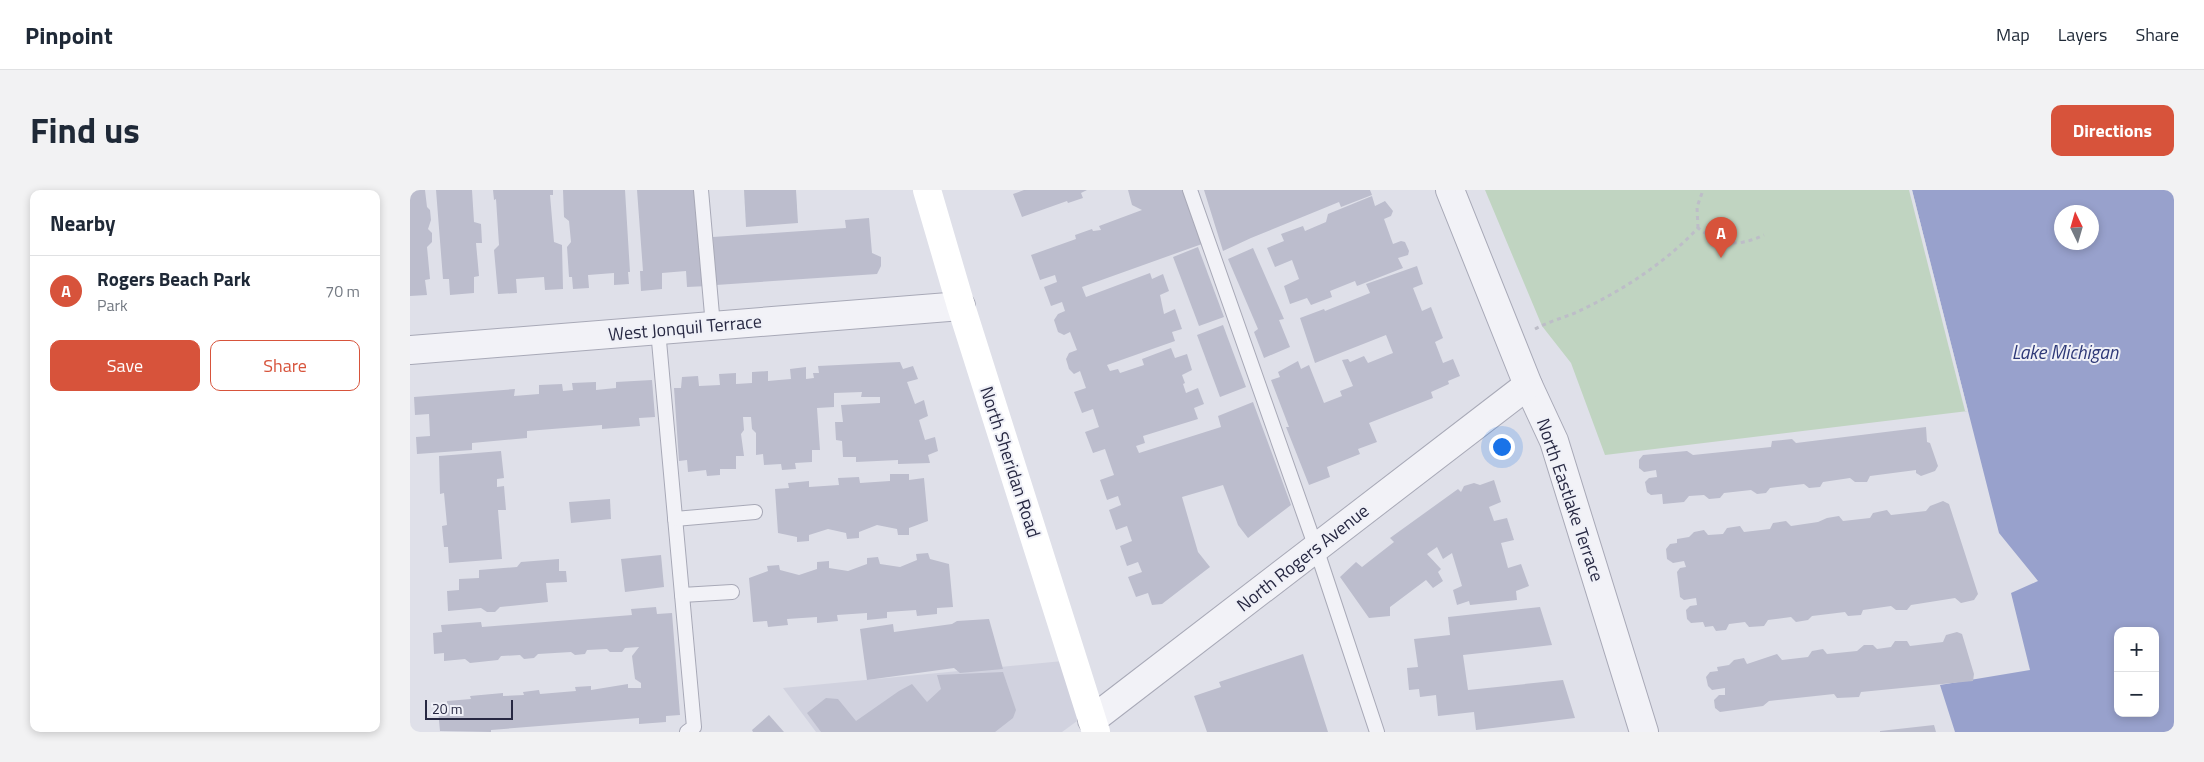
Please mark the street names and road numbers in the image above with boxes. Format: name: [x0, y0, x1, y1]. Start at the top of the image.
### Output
street label: West Jonquil Terrace: [607, 307, 763, 348]
street label: North Sheridan Road: [973, 383, 1048, 541]
street label: North Eastlake Terrace: [1530, 414, 1611, 585]
street label: North Rogers Avenue: [1231, 497, 1375, 618]

